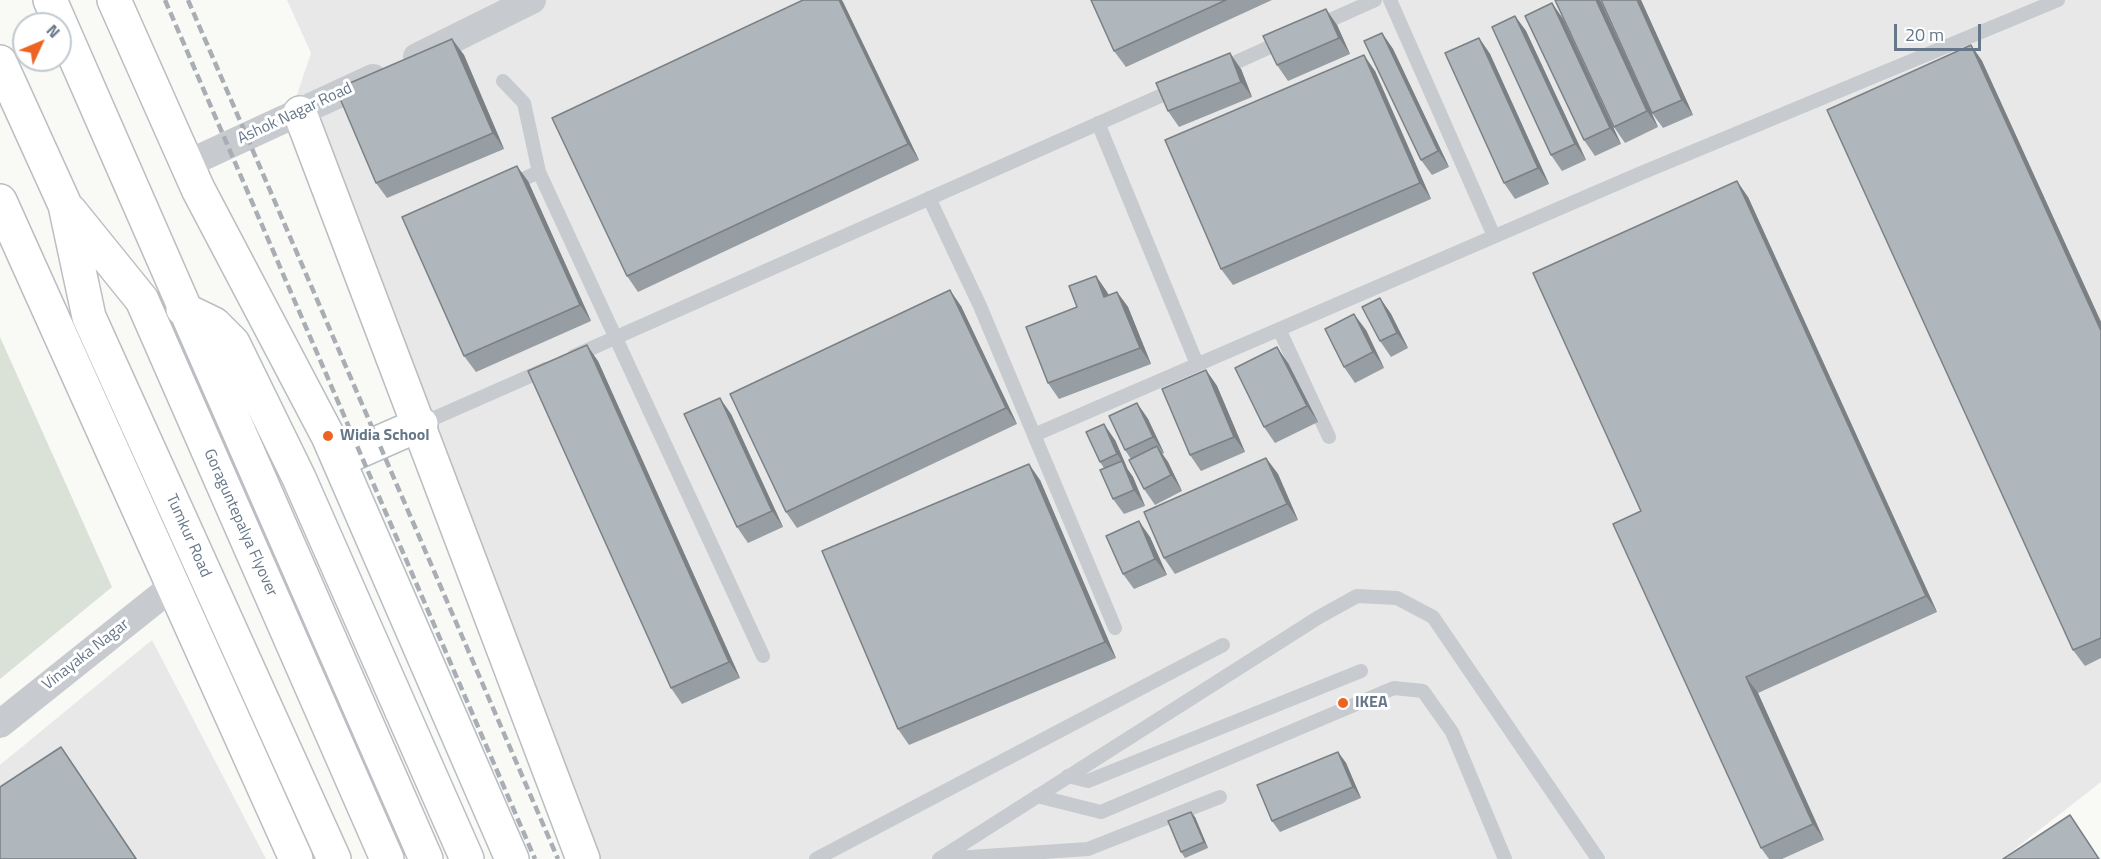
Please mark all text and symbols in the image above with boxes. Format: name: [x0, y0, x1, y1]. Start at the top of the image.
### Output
north arrow: [12, 12, 72, 72]
scale bar: [1897, 12, 1984, 50]
text: N: [41, 19, 66, 43]
text: 20 m: [1905, 21, 1944, 48]
street label: Ashok Nagar Road: [235, 79, 355, 149]
place label: Widia School: [340, 426, 430, 446]
marker: Widia School: [321, 429, 335, 443]
street label: Goraguntepalya Flyover: [199, 446, 281, 600]
street label: Tumkur Road: [161, 492, 215, 580]
street label: Vinayaka Nagar: [39, 615, 133, 695]
place label: IKEA: [1355, 693, 1388, 713]
marker: IKEA: [1336, 696, 1350, 710]

